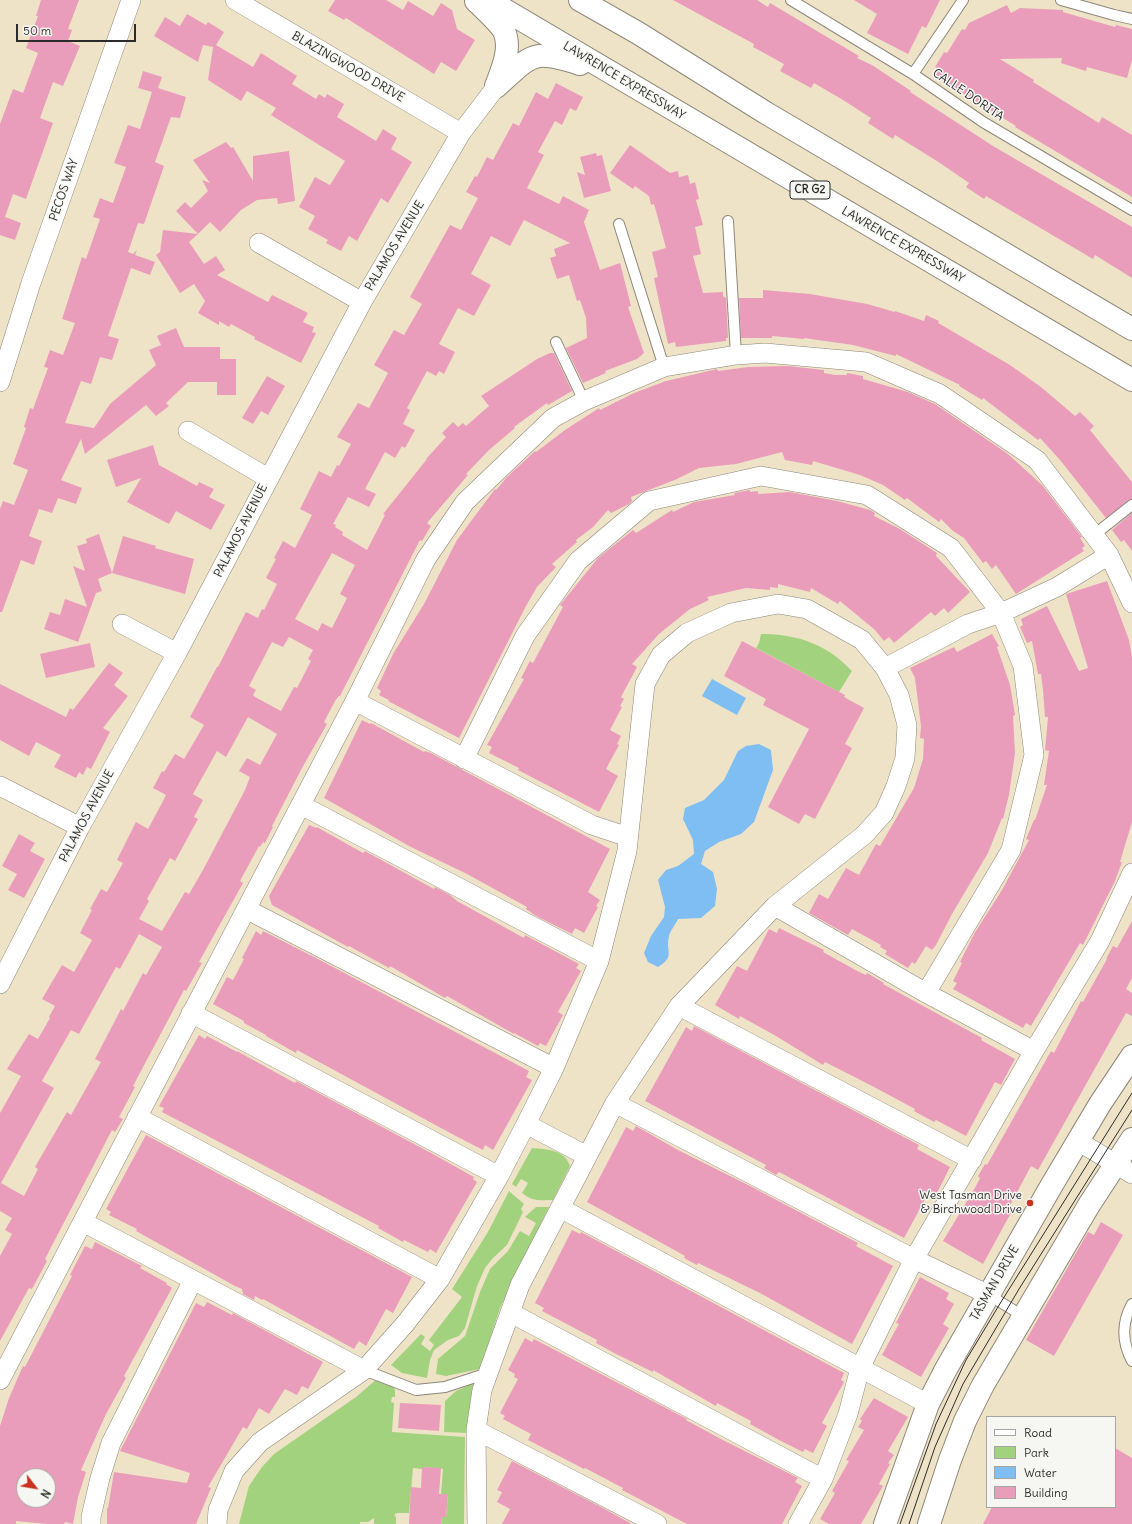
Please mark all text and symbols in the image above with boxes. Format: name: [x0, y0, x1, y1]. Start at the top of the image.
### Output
scale bar: [18, 16, 138, 42]
text: 50 m: [23, 23, 51, 38]
street label: BLAZINGWOOD DRIVE: [289, 29, 407, 105]
street label: LAWRENCE EXPRESSWAY: [560, 39, 688, 123]
street label: CALLE DORITA: [930, 66, 1006, 124]
street label: PECOS WAY: [47, 157, 81, 223]
road number: CR G2: [790, 181, 830, 199]
street label: PALAMOS AVENUE: [362, 198, 428, 294]
street label: LAWRENCE EXPRESSWAY: [839, 204, 967, 286]
street label: PALAMOS AVENUE: [211, 482, 271, 580]
street label: PALAMOS AVENUE: [57, 767, 117, 865]
place label: West Tasman Drive & Birchwood Drive: [919, 1189, 1022, 1217]
marker: West Tasman Drive & Birchwood Drive: [1025, 1198, 1035, 1208]
street label: TASMAN DRIVE: [968, 1243, 1022, 1323]
legend: [986, 1416, 1116, 1508]
text: Road: [1024, 1425, 1052, 1440]
text: Park: [1024, 1445, 1049, 1460]
text: Water: [1024, 1465, 1057, 1480]
north arrow: [16, 1468, 56, 1508]
text: Building: [1024, 1485, 1068, 1500]
text: N: [37, 1487, 53, 1501]

